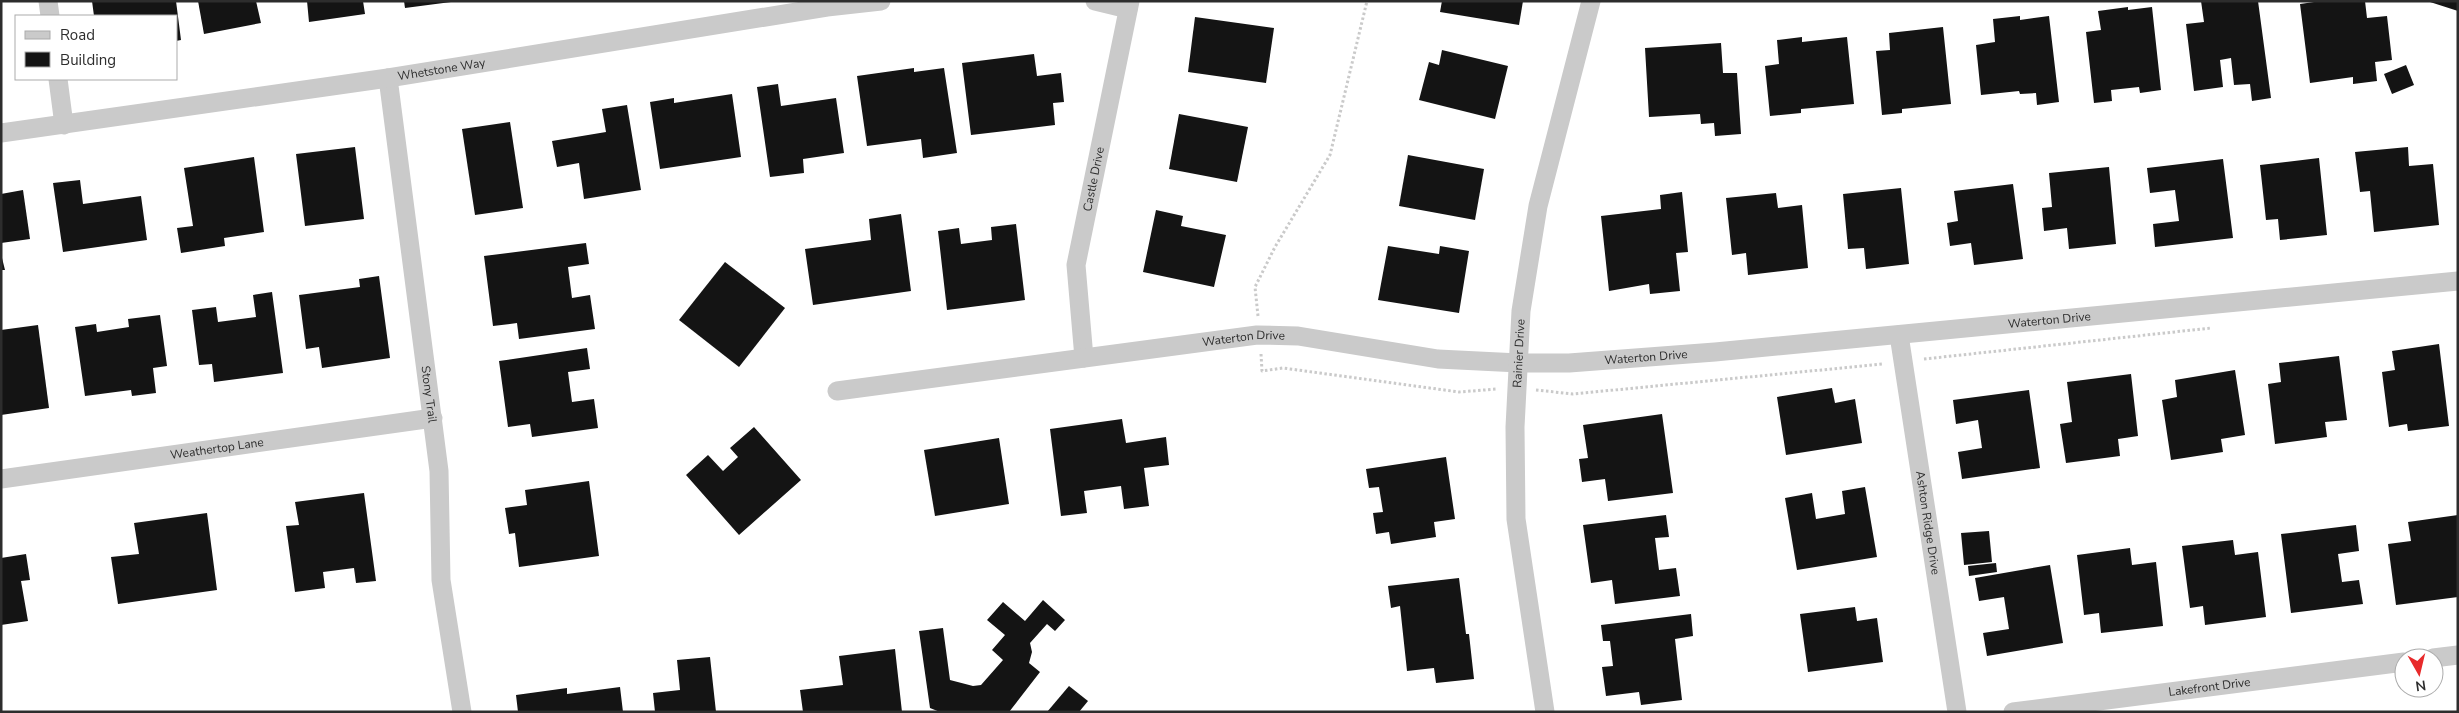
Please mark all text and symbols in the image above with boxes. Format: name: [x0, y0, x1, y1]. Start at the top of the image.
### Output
legend: [15, 15, 178, 80]
text: Road: [60, 25, 95, 45]
text: Building: [60, 50, 116, 70]
street label: Whetstone Way: [396, 54, 487, 84]
street label: Castle Drive: [1079, 145, 1108, 213]
street label: Waterton Drive: [2007, 308, 2092, 332]
street label: Rainier Drive: [1509, 318, 1529, 388]
street label: Waterton Drive: [1201, 327, 1285, 350]
street label: Waterton Drive: [1604, 346, 1688, 368]
street label: Stony Trail: [417, 365, 441, 424]
street label: Weathertop Lane: [169, 434, 265, 463]
street label: Ashton Ridge Drive: [1912, 470, 1944, 576]
north arrow: [2394, 648, 2444, 698]
street label: Lakefront Drive: [2167, 674, 2251, 700]
text: N: [2414, 675, 2427, 696]

